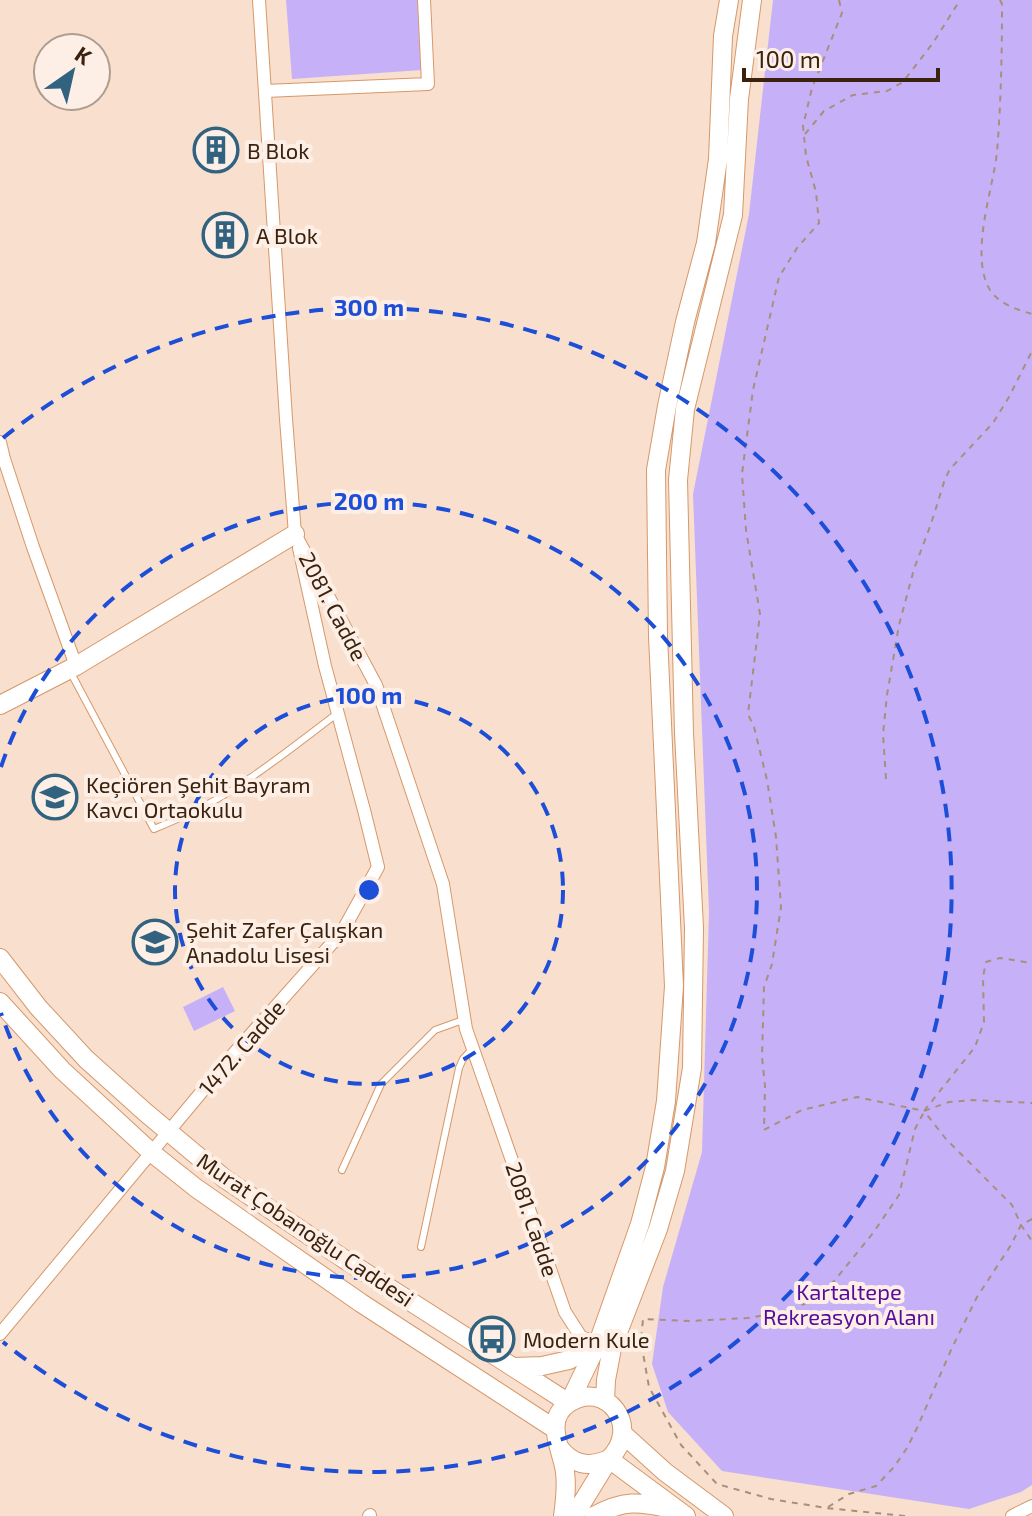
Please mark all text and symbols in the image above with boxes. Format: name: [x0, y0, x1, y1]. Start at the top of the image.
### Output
north arrow: [32, 32, 112, 112]
scale bar: [744, 32, 938, 82]
text: K: [71, 40, 97, 69]
text: 100 m: [756, 44, 821, 73]
building icon: B Blok: [192, 126, 240, 174]
place label: B Blok: [247, 137, 309, 163]
building icon: A Blok: [201, 211, 249, 259]
place label: A Blok: [256, 222, 318, 248]
text: 300 m: [334, 292, 404, 321]
text: 200 m: [334, 486, 404, 515]
street label: 2081. Cadde: [295, 547, 373, 665]
text: 100 m: [336, 680, 402, 709]
place label: Keçiören Şehit Bayram Kavcı Ortaokulu: [86, 771, 311, 822]
school or university icon: Keçiören Şehit Bayram Kavcı Ortaokulu: [31, 773, 79, 821]
centre of rings: [355, 876, 383, 904]
place label: Şehit Zafer Çalışkan Anadolu Lisesi: [186, 916, 383, 967]
school or university icon: Şehit Zafer Çalışkan Anadolu Lisesi: [131, 918, 179, 966]
street label: 1472. Cadde: [193, 994, 289, 1100]
street label: Murat Çobanoğlu Caddesi: [192, 1147, 419, 1313]
street label: 2081. Cadde: [501, 1158, 565, 1280]
park label: Kartaltepe Rekreasyon Alanı: [763, 1278, 935, 1329]
bus stop icon: Modern Kule: [468, 1315, 516, 1363]
place label: Modern Kule: [523, 1326, 650, 1352]

